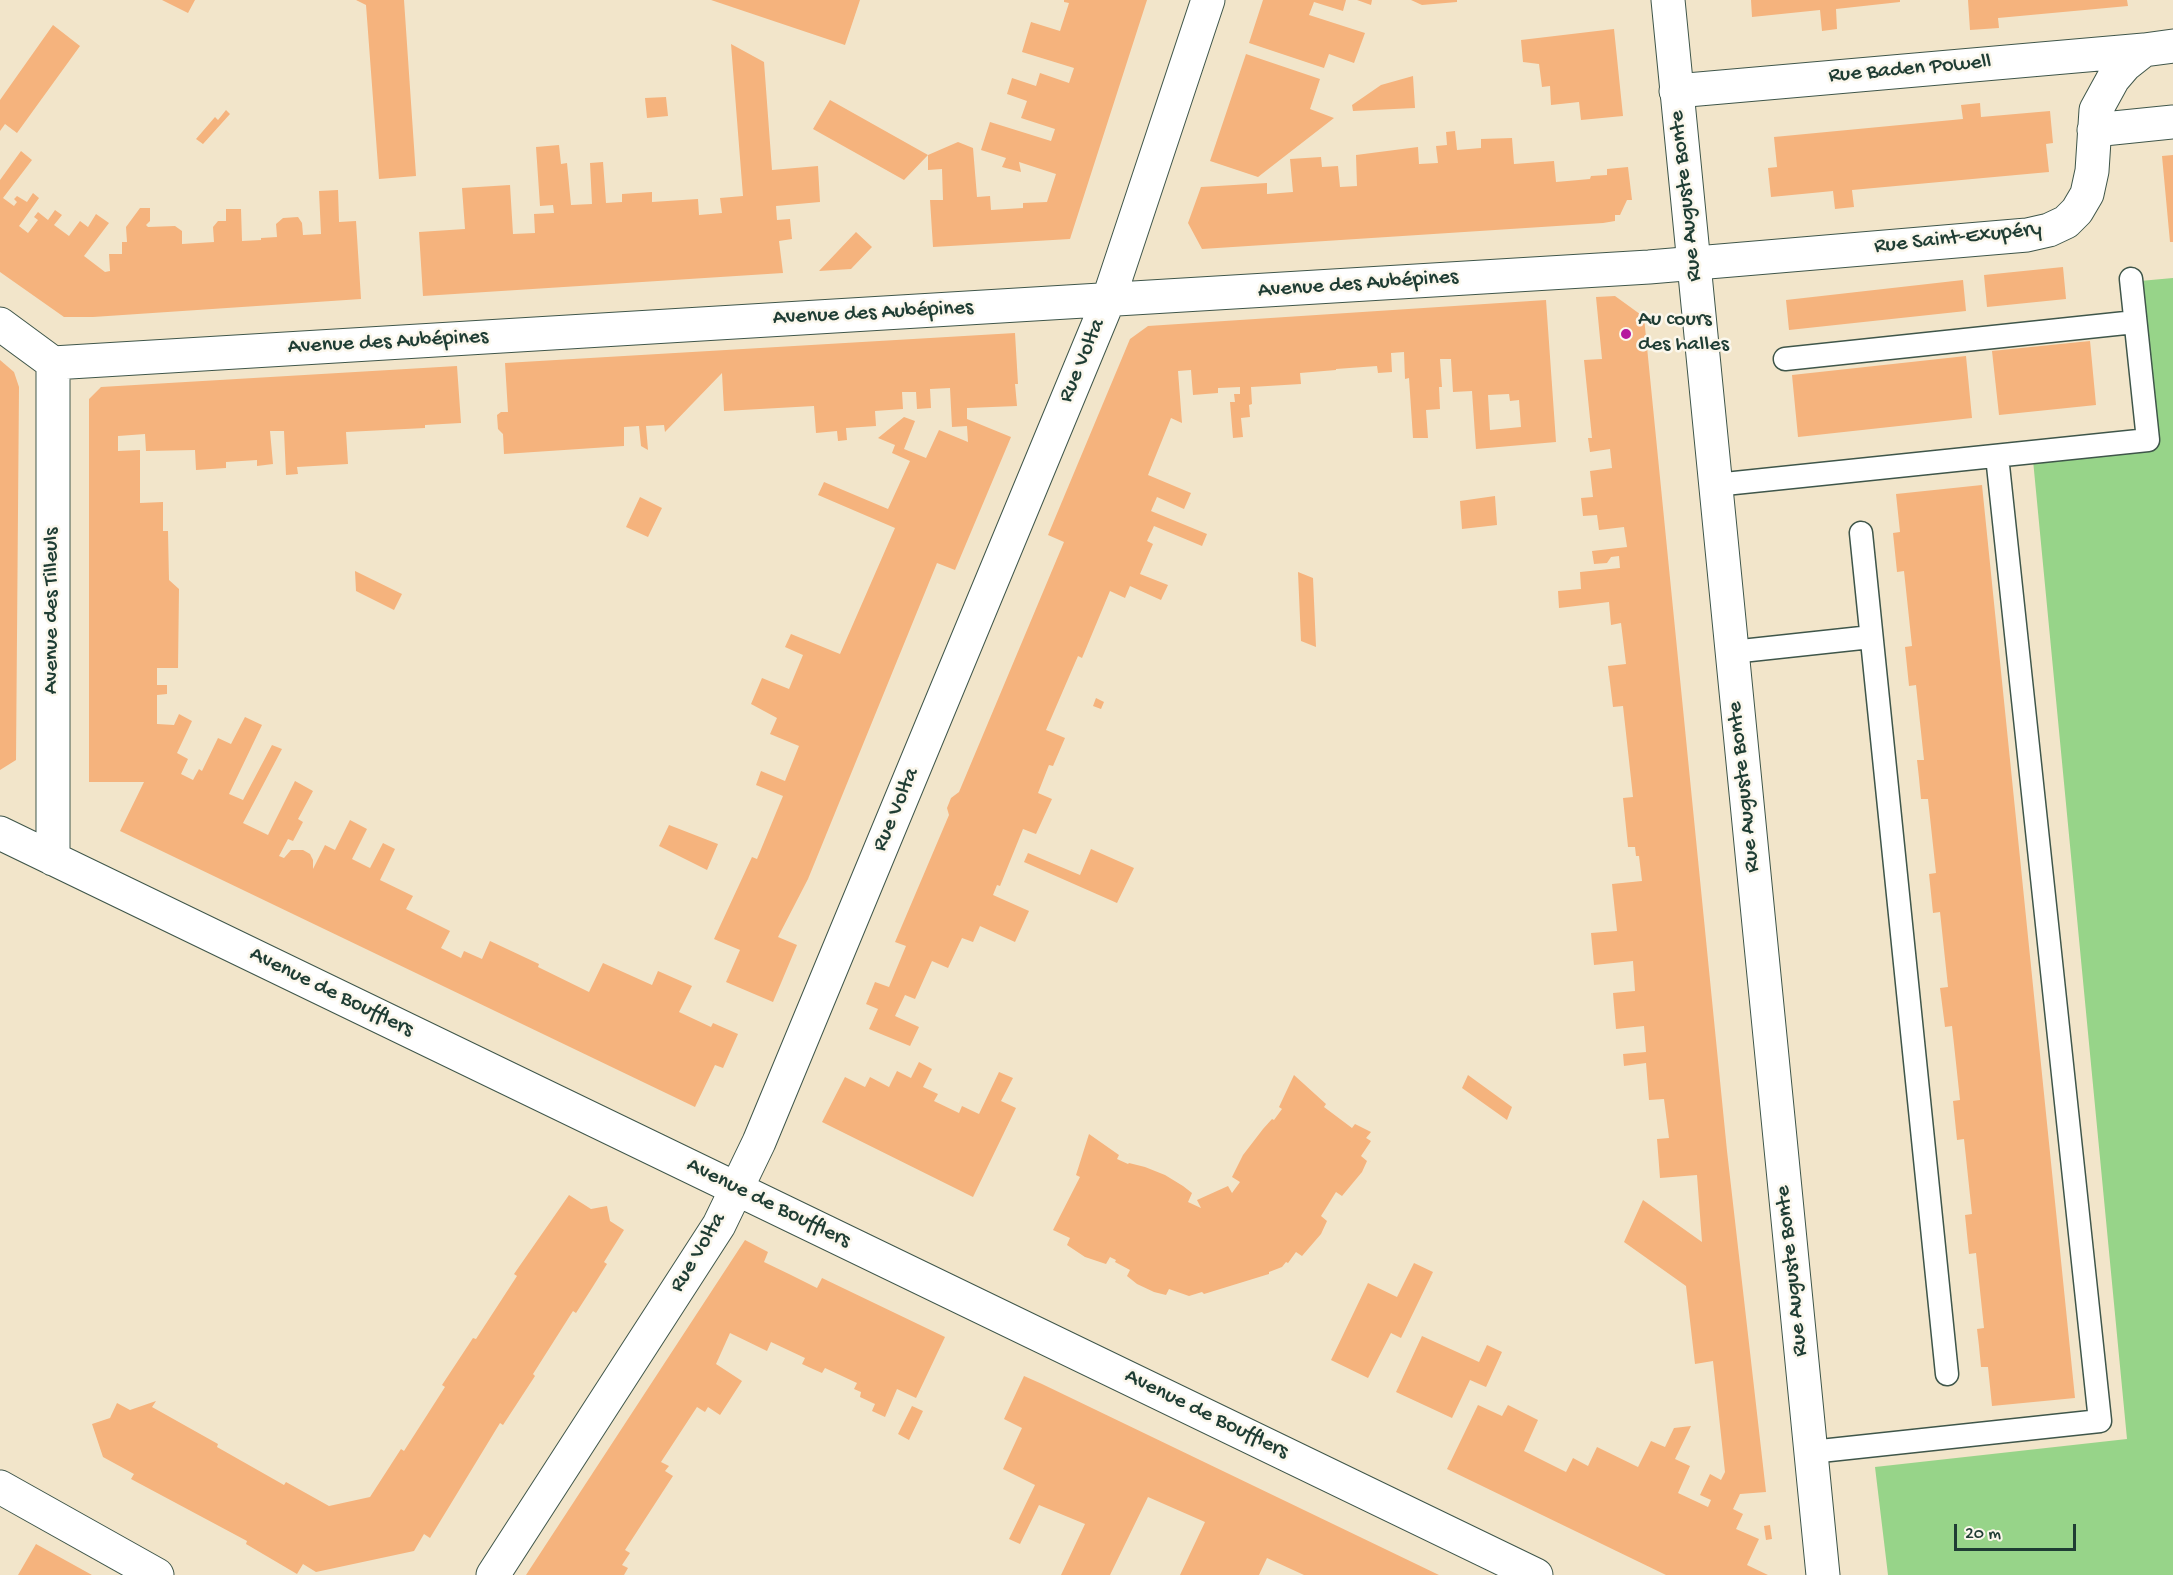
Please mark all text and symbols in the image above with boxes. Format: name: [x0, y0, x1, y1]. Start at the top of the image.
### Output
street label: Rue Baden Powell: [1827, 50, 1993, 90]
street label: Rue Auguste Bonte: [1665, 109, 1709, 283]
street label: Rue Saint-Exupéry: [1873, 217, 2043, 261]
street label: Avenue des Aubépines: [1257, 265, 1459, 305]
street label: Avenue des Aubépines: [772, 296, 974, 332]
place label: Au cours des halles: [1638, 308, 1729, 360]
street label: Rue Volta: [1054, 315, 1112, 407]
street label: Avenue des Aubépines: [287, 325, 489, 361]
marker: Au cours des halles: [1619, 327, 1633, 341]
street label: Avenue des Tilleuls: [40, 528, 66, 694]
street label: Rue Auguste Bonte: [1723, 700, 1767, 874]
street label: Rue Volta: [868, 764, 926, 856]
street label: Avenue de Boufflers: [245, 942, 417, 1044]
street label: Avenue de Boufflers: [682, 1153, 854, 1255]
street label: Rue Auguste Bonte: [1771, 1184, 1815, 1358]
street label: Rue Volta: [665, 1208, 733, 1298]
street label: Avenue de Boufflers: [1120, 1364, 1292, 1466]
scale bar: [1957, 1512, 2078, 1550]
text: 20 m: [1965, 1524, 2001, 1545]

